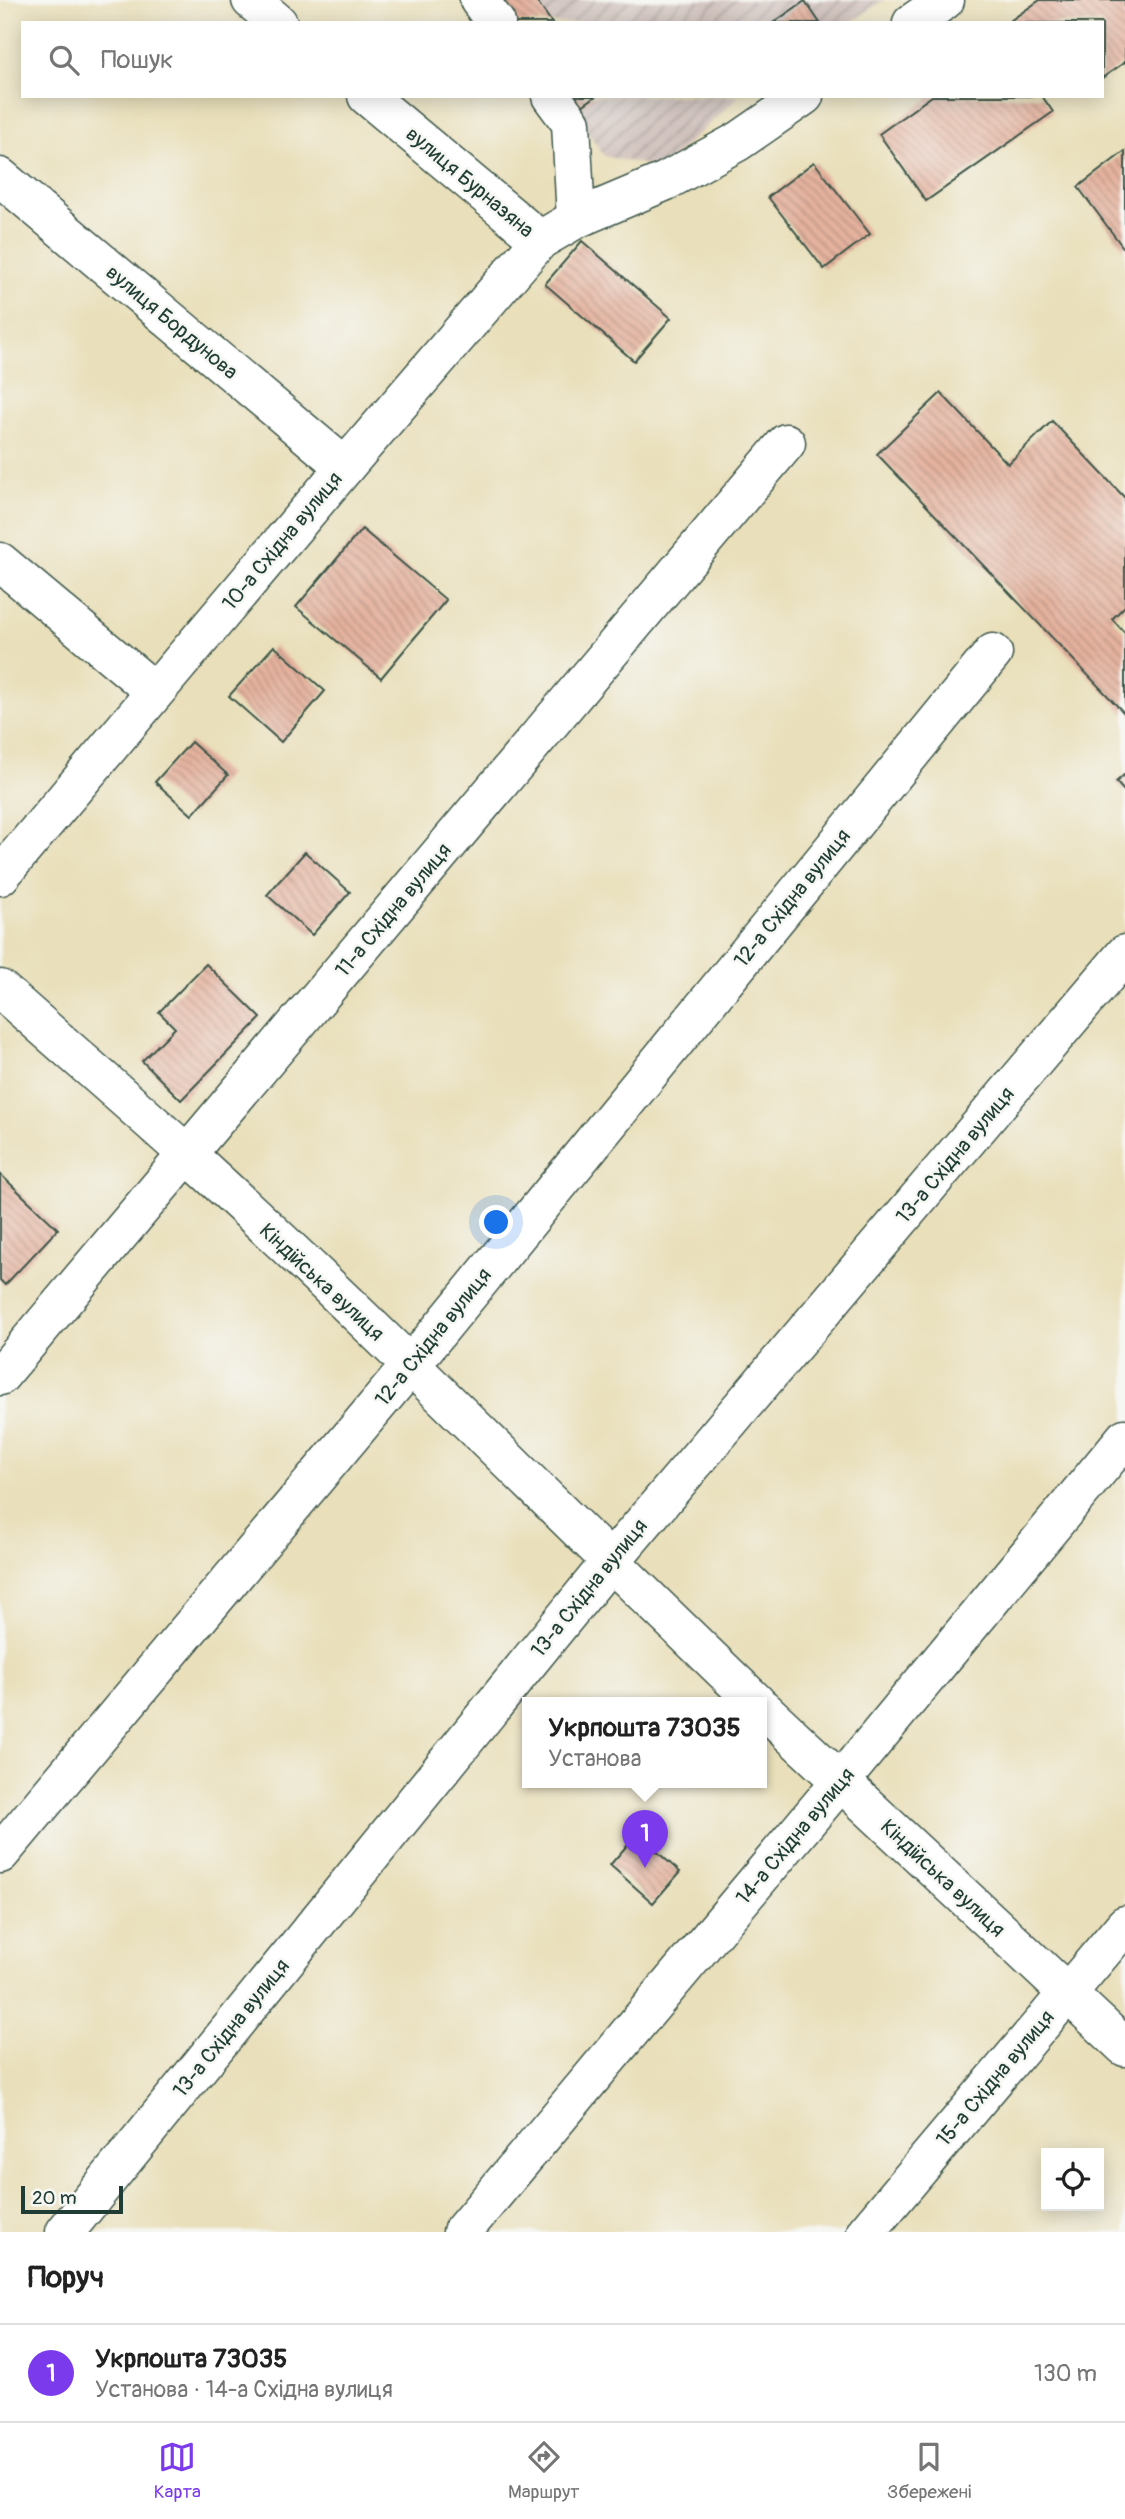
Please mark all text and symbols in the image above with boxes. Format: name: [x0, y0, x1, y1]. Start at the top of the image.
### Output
search box: [21, 21, 1104, 98]
icon: search: [45, 41, 83, 79]
text: Пошук: [101, 44, 174, 76]
street label: вулиця Бурназяна: [400, 121, 539, 244]
street label: вулиця Бордунова: [100, 259, 243, 386]
street label: 10-а Східна вулиця: [216, 466, 348, 616]
street label: 12-а Східна вулиця: [728, 824, 857, 973]
street label: 11-а Східна вулиця: [329, 838, 457, 983]
street label: 13-а Східна вулиця: [890, 1081, 1021, 1229]
your location: [479, 1205, 513, 1239]
street label: Кіндійська вулиця: [254, 1218, 390, 1347]
street label: 12-а Східна вулиця: [369, 1263, 498, 1412]
street label: 13-а Східна вулиця: [525, 1514, 654, 1663]
popup: [522, 1697, 767, 1788]
text: Укрпошта 73035: [548, 1712, 741, 1744]
text: Установа: [548, 1744, 641, 1773]
street label: 14-а Східна вулиця: [730, 1762, 861, 1910]
pin: 1: [622, 1810, 668, 1868]
street label: Кіндійська вулиця: [875, 1814, 1011, 1943]
street label: 13-а Східна вулиця: [167, 1954, 296, 2103]
street label: 15-а Східна вулиця: [930, 2004, 1060, 2152]
map controls: [1041, 2148, 1104, 2211]
button: locate: [1041, 2148, 1104, 2211]
scale bar: [21, 2183, 122, 2215]
text: 20 m: [32, 2186, 77, 2210]
text: Поруч: [28, 2259, 104, 2296]
text: Укрпошта 73035: [95, 2343, 287, 2375]
text: 1: [47, 2359, 56, 2388]
text: 130 m: [1034, 2359, 1097, 2388]
text: Установа · 14-а Східна вулиця: [95, 2375, 393, 2404]
tab: Карта: [154, 2438, 201, 2504]
tab: Маршрут: [508, 2438, 580, 2504]
tab: Збережені: [887, 2438, 971, 2504]

